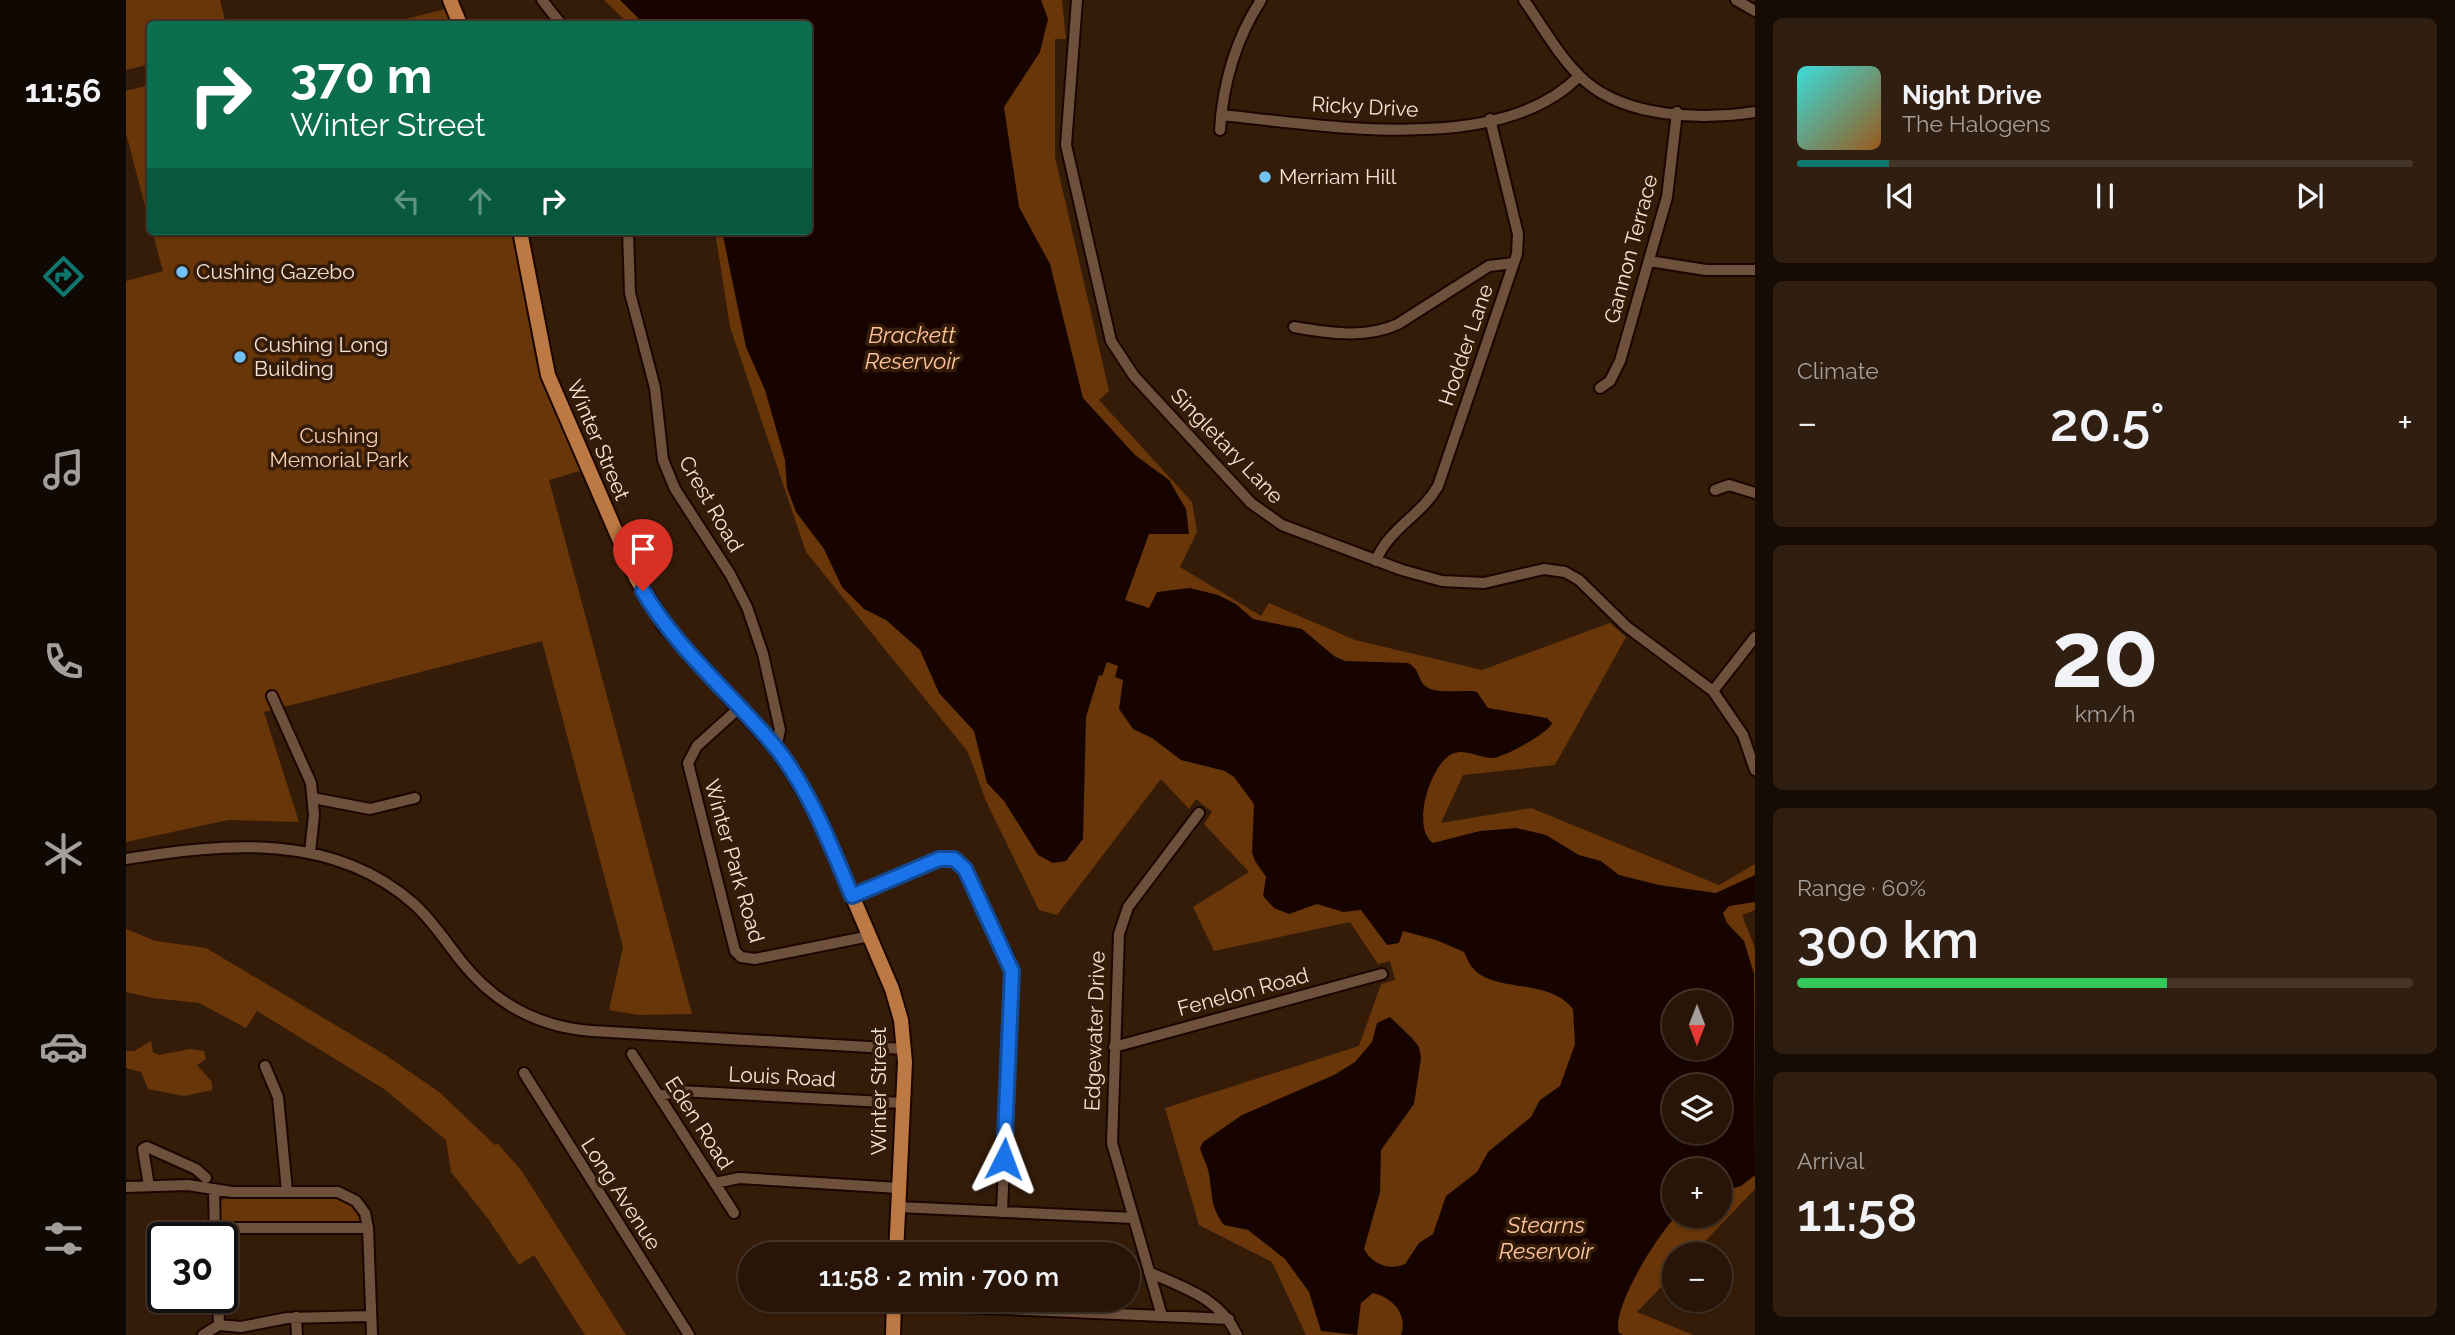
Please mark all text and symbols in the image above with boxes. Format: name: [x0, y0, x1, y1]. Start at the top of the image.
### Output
text: 370 m: [290, 47, 432, 104]
icon: right: [175, 49, 266, 140]
text: 11:56: [25, 72, 101, 109]
text: Night Drive: [1902, 80, 2041, 110]
street label: Ricky Drive: [1311, 91, 1419, 122]
text: Winter Street: [290, 106, 486, 143]
text: The Halogens: [1902, 110, 2050, 137]
place label: Merriam Hill: [1279, 164, 1397, 189]
marker: Merriam Hill: [1257, 169, 1273, 185]
street label: Gannon Terrace: [1599, 172, 1662, 326]
icon: previous: [1881, 177, 1919, 215]
icon: pause: [2086, 177, 2124, 215]
icon: next: [2291, 177, 2329, 215]
icon: left: [388, 182, 426, 220]
icon: ahead: [461, 182, 499, 220]
icon: right: [534, 182, 572, 220]
icon: directions: [39, 252, 88, 301]
place label: Cushing Gazebo: [196, 259, 355, 284]
marker: Cushing Gazebo: [174, 264, 190, 280]
street label: Hodder Lane: [1433, 281, 1498, 409]
water label: Brackett Reservoir: [865, 321, 960, 374]
place label: Cushing Long Building: [254, 332, 388, 381]
marker: Cushing Long Building: [232, 349, 248, 365]
text: Climate: [1797, 357, 1879, 384]
street label: Winter Street: [562, 376, 635, 504]
street label: Singletary Lane: [1166, 383, 1289, 509]
text: 20.5°: [2050, 392, 2165, 453]
text: −: [1797, 400, 1817, 445]
text: +: [2397, 400, 2413, 445]
park label: Cushing Memorial Park: [269, 423, 409, 472]
icon: music: [39, 445, 88, 494]
street label: Crest Road: [674, 451, 749, 556]
pin: [613, 519, 673, 591]
icon: arrive: [624, 530, 662, 568]
text: 20: [2051, 601, 2159, 708]
icon: phone: [39, 637, 88, 686]
text: km/h: [2075, 700, 2135, 727]
street label: Winter Park Road: [699, 776, 770, 945]
icon: climate: [39, 829, 88, 878]
text: Range · 60%: [1797, 874, 1926, 901]
text: 300 km: [1797, 909, 1979, 970]
street label: Edgewater Drive: [1079, 950, 1110, 1111]
street label: Fenelon Road: [1175, 962, 1311, 1021]
north arrow: [1662, 990, 1732, 1060]
map controls: [1662, 990, 1732, 1312]
icon: car: [39, 1022, 88, 1071]
street label: Winter Street: [866, 1027, 891, 1155]
street label: Louis Road: [728, 1061, 836, 1092]
street label: Eden Road: [660, 1072, 739, 1174]
button: layers: [1662, 1074, 1732, 1144]
position arrow: [967, 1122, 1041, 1196]
street label: Long Avenue: [576, 1133, 667, 1254]
text: Arrival: [1797, 1147, 1864, 1174]
button: +: [1662, 1158, 1732, 1228]
text: 11:58: [1797, 1182, 1917, 1243]
water label: Stearns Reservoir: [1499, 1211, 1594, 1264]
icon: filters: [39, 1214, 88, 1263]
speed limit sign: 30: [147, 1222, 238, 1313]
button: −: [1662, 1242, 1732, 1312]
text: 11:58 · 2 min · 700 m: [819, 1262, 1059, 1292]

